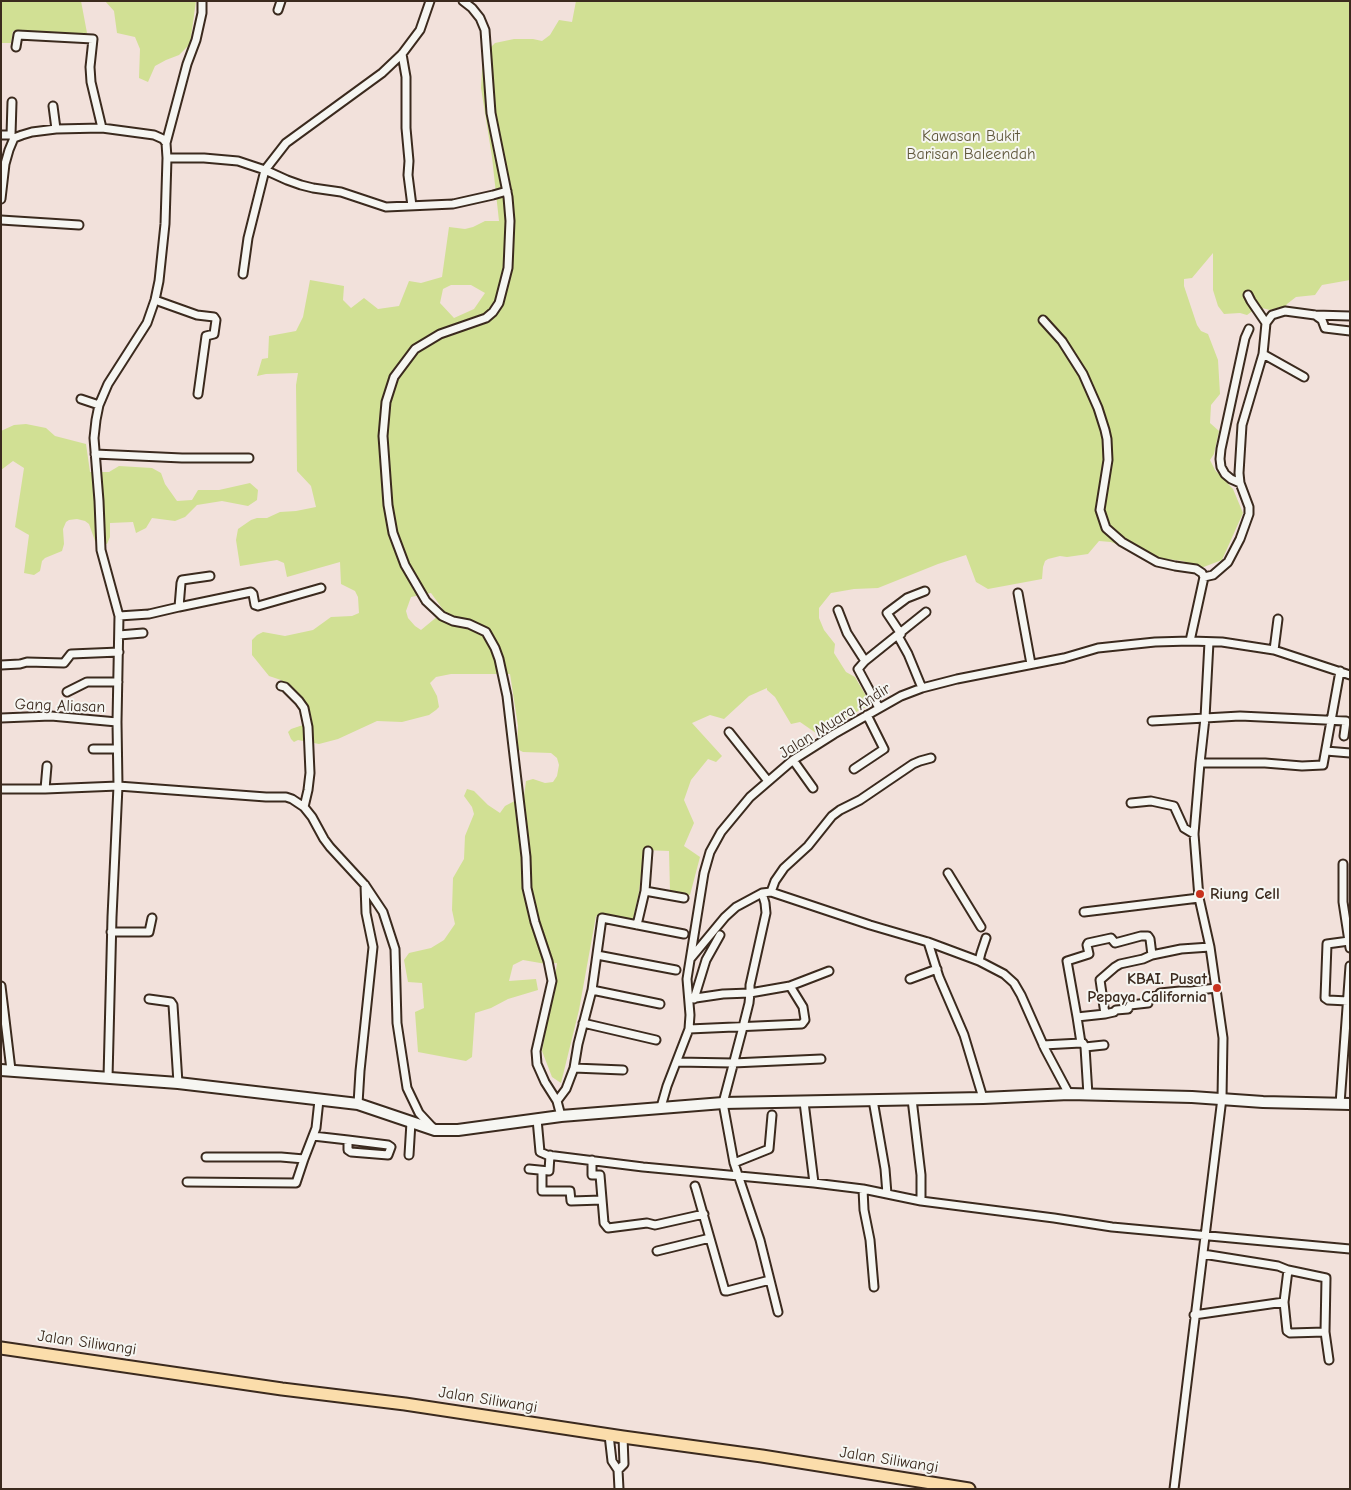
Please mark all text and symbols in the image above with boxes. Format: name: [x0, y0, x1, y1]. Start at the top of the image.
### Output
park label: Kawasan Bukit Barisan Baleendah: [906, 126, 1036, 164]
street label: Jalan Muara Andir: [776, 679, 894, 763]
street label: Gang Aliasan: [14, 695, 106, 717]
place label: Riung Cell: [1210, 884, 1280, 904]
marker: Riung Cell: [1194, 888, 1206, 900]
place label: KBAI. Pusat Pepaya California: [1087, 969, 1207, 1007]
marker: KBAI. Pusat Pepaya California: [1211, 982, 1223, 994]
street label: Jalan Siliwangi: [36, 1327, 138, 1359]
street label: Jalan Siliwangi: [437, 1383, 539, 1417]
street label: Jalan Siliwangi: [838, 1443, 940, 1477]

